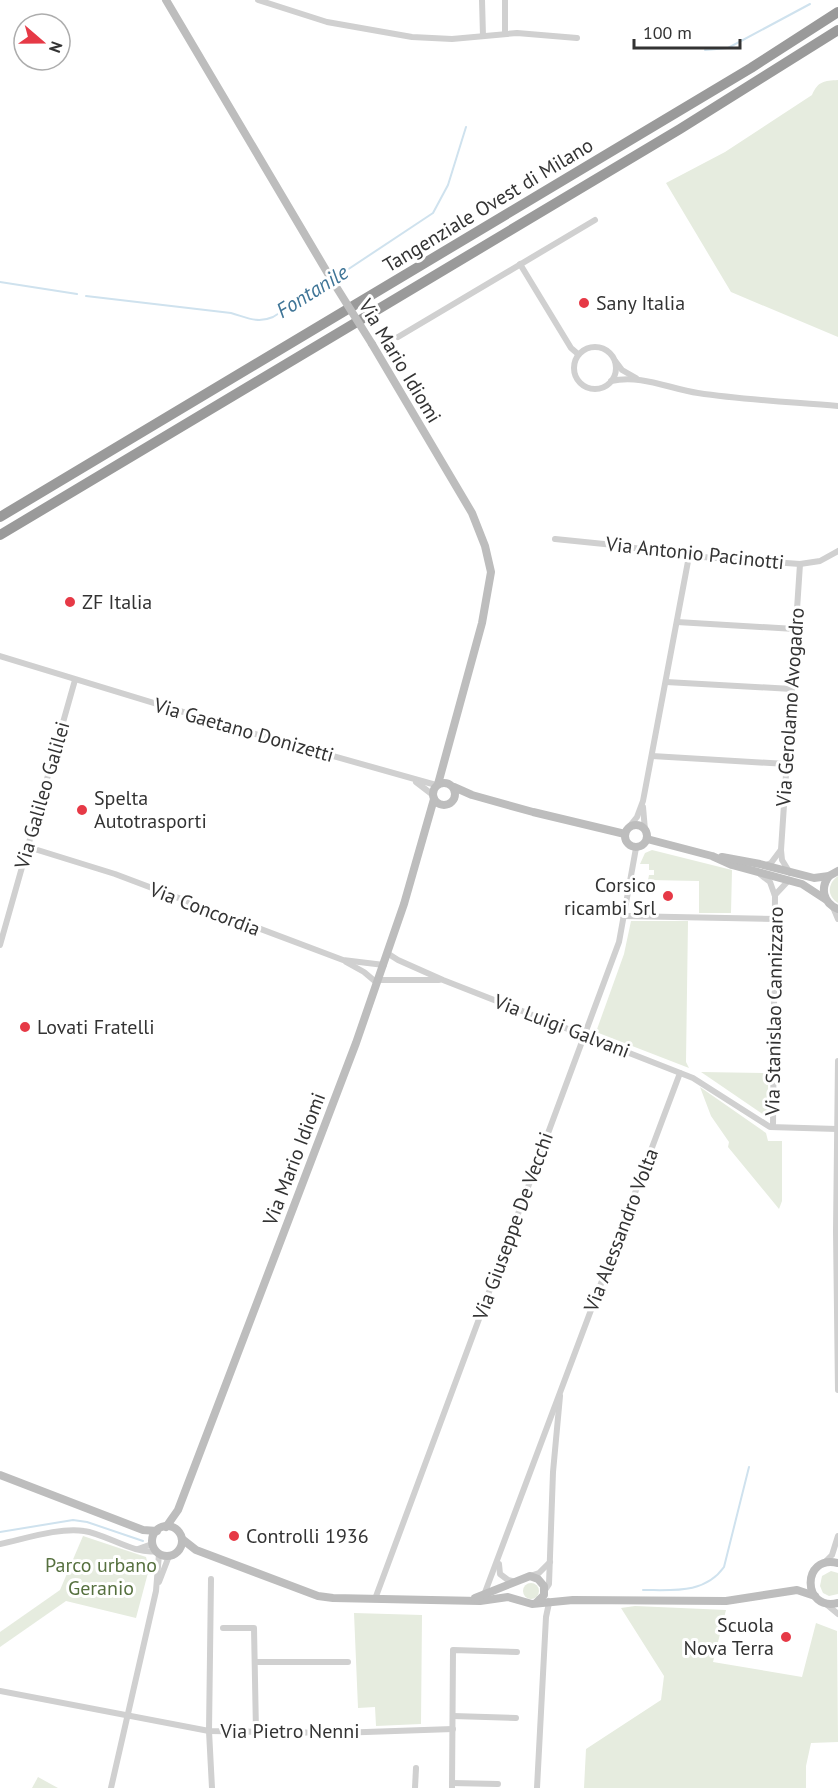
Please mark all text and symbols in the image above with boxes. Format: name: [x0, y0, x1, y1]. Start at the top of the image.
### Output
north arrow: [12, 12, 72, 72]
scale bar: [634, 12, 740, 50]
text: 100 m: [643, 21, 692, 44]
text: N: [45, 39, 67, 55]
street label: Tangenziale Ovest di Milano: [378, 132, 598, 278]
water label: Fontanile: [271, 258, 353, 324]
place label: Sany Italia: [596, 290, 685, 316]
street label: Via Mario Idiomi: [352, 293, 447, 428]
marker: Sany Italia: [577, 296, 591, 310]
street label: Via Antonio Pacinotti: [604, 531, 785, 575]
place label: ZF Italia: [82, 589, 152, 615]
marker: ZF Italia: [63, 595, 77, 609]
street label: Via Gerolamo Avogadro: [770, 607, 810, 808]
street label: Via Gaetano Donizetti: [150, 692, 337, 768]
street label: Via Galileo Galilei: [8, 718, 75, 873]
place label: Spelta Autotrasporti: [94, 785, 207, 834]
marker: Spelta Autotrasporti: [75, 803, 89, 817]
place label: Corsico ricambi Srl: [564, 872, 656, 921]
street label: Via Concordia: [145, 876, 264, 942]
marker: Corsico ricambi Srl: [661, 889, 675, 903]
street label: Via Stanislao Cannizzaro: [759, 906, 789, 1117]
street label: Via Luigi Galvani: [489, 988, 634, 1064]
place label: Lovati Fratelli: [37, 1014, 155, 1040]
marker: Lovati Fratelli: [18, 1020, 32, 1034]
street label: Via Mario Idiomi: [256, 1089, 331, 1230]
street label: Via Giuseppe De Vecchi: [467, 1128, 559, 1324]
street label: Via Alessandro Volta: [577, 1144, 664, 1316]
place label: Controlli 1936: [246, 1523, 369, 1549]
marker: Controlli 1936: [227, 1529, 241, 1543]
park label: Parco urbano Geranio: [45, 1552, 157, 1601]
place label: Scuola Nova Terra: [684, 1612, 774, 1661]
marker: Scuola Nova Terra: [779, 1630, 793, 1644]
street label: Via Pietro Nenni: [219, 1718, 360, 1744]

